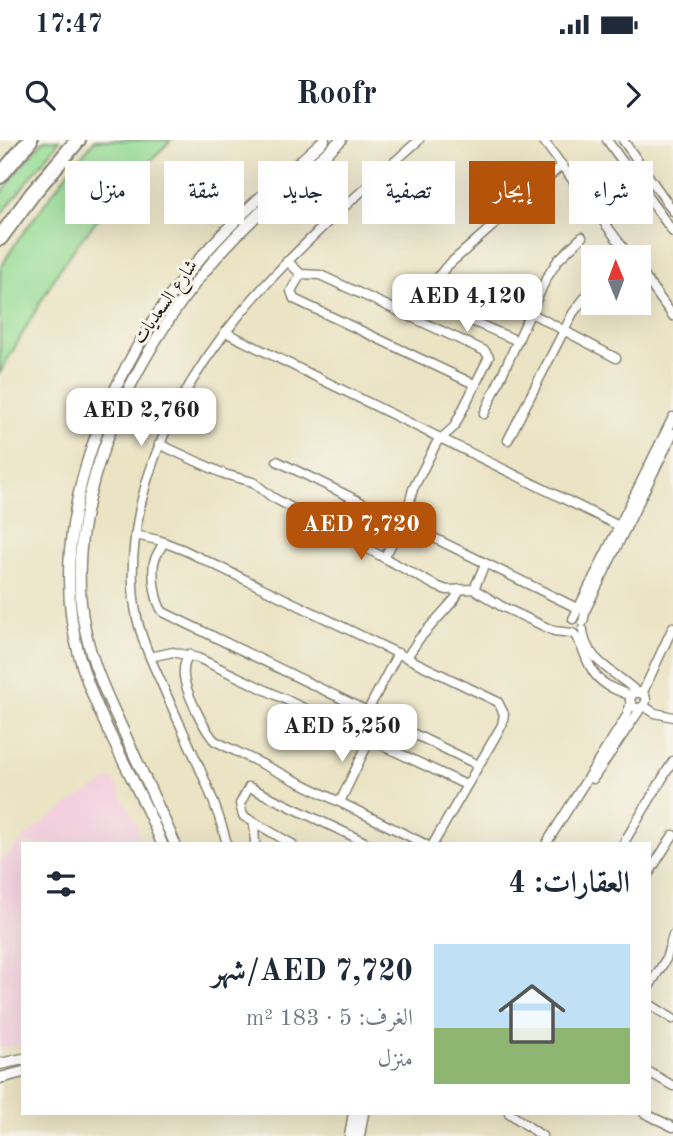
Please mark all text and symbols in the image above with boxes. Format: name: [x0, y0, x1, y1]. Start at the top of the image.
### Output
text: 17:47: [35, 12, 103, 38]
icon: search: [21, 76, 59, 114]
icon: forward: [614, 76, 652, 114]
text: Roofr: [296, 79, 377, 111]
chip: منزل: [65, 161, 150, 224]
chip: شقة: [164, 161, 244, 224]
chip: جديد: [258, 161, 348, 224]
chip: تصفية: [362, 161, 455, 224]
chip: إيجار: [469, 161, 555, 224]
chip: شراء: [569, 161, 653, 224]
north arrow: [581, 245, 651, 315]
map controls: [581, 245, 651, 315]
street label: شارع السعديات: [130, 257, 205, 350]
pin: AED 4,120: [387, 274, 547, 334]
text: AED 4,120: [408, 285, 526, 308]
pin: AED 2,760: [61, 388, 221, 448]
text: AED 2,760: [82, 399, 200, 422]
pin: AED 7,720: [281, 502, 441, 562]
text: AED 7,720: [302, 513, 420, 536]
pin: AED 5,250: [262, 704, 422, 764]
text: AED 5,250: [283, 715, 401, 738]
icon: filters: [42, 865, 80, 903]
text: العقارات: 4: [509, 869, 630, 899]
text: AED 7,720/شهر: [212, 957, 413, 987]
icon: home: [490, 972, 574, 1056]
text: الغرف: 5 · 183 m²: [246, 1007, 413, 1030]
text: منزل: [378, 1048, 413, 1071]

